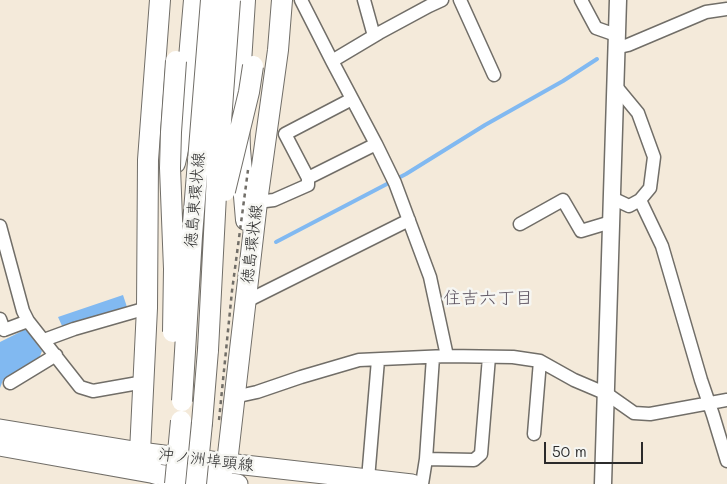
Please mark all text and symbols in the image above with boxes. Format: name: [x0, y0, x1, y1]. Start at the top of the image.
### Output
street label: 徳島東環状線: [181, 151, 209, 249]
street label: 徳島環状線: [238, 203, 266, 285]
district label: 住吉六丁目: [443, 287, 533, 309]
scale bar: [547, 432, 646, 464]
text: 50 m: [552, 441, 587, 461]
street label: 沖ノ洲埠頭線: [157, 445, 255, 475]

